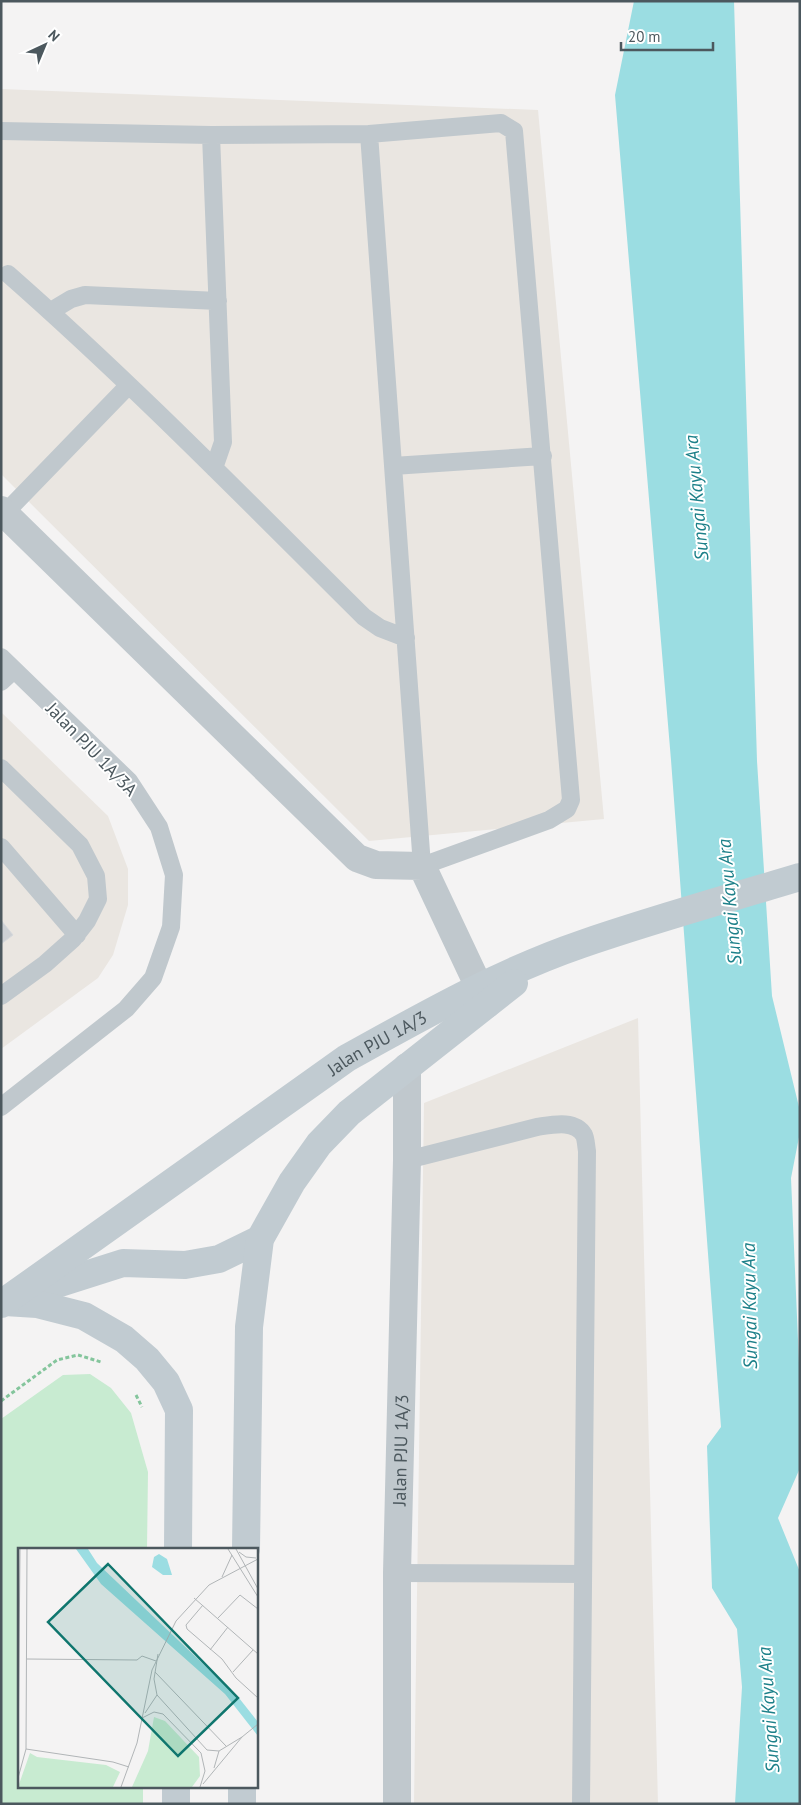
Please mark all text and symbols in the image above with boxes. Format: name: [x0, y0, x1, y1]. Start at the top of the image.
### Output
north arrow: [20, 20, 70, 70]
scale bar: [621, 20, 714, 52]
text: N: [44, 26, 64, 45]
text: 20 m: [628, 27, 661, 46]
water label: Sungai Kayu Ara: [678, 433, 713, 562]
street label: Jalan PJU 1A/3A: [41, 696, 143, 801]
water label: Sungai Kayu Ara: [711, 837, 746, 966]
street label: Jalan PJU 1A/3: [321, 1005, 431, 1081]
water label: Sungai Kayu Ara: [736, 1242, 762, 1369]
street label: Jalan PJU 1A/3: [387, 1394, 413, 1507]
inset map: [18, 1548, 258, 1788]
water label: Sungai Kayu Ara: [752, 1645, 784, 1774]

